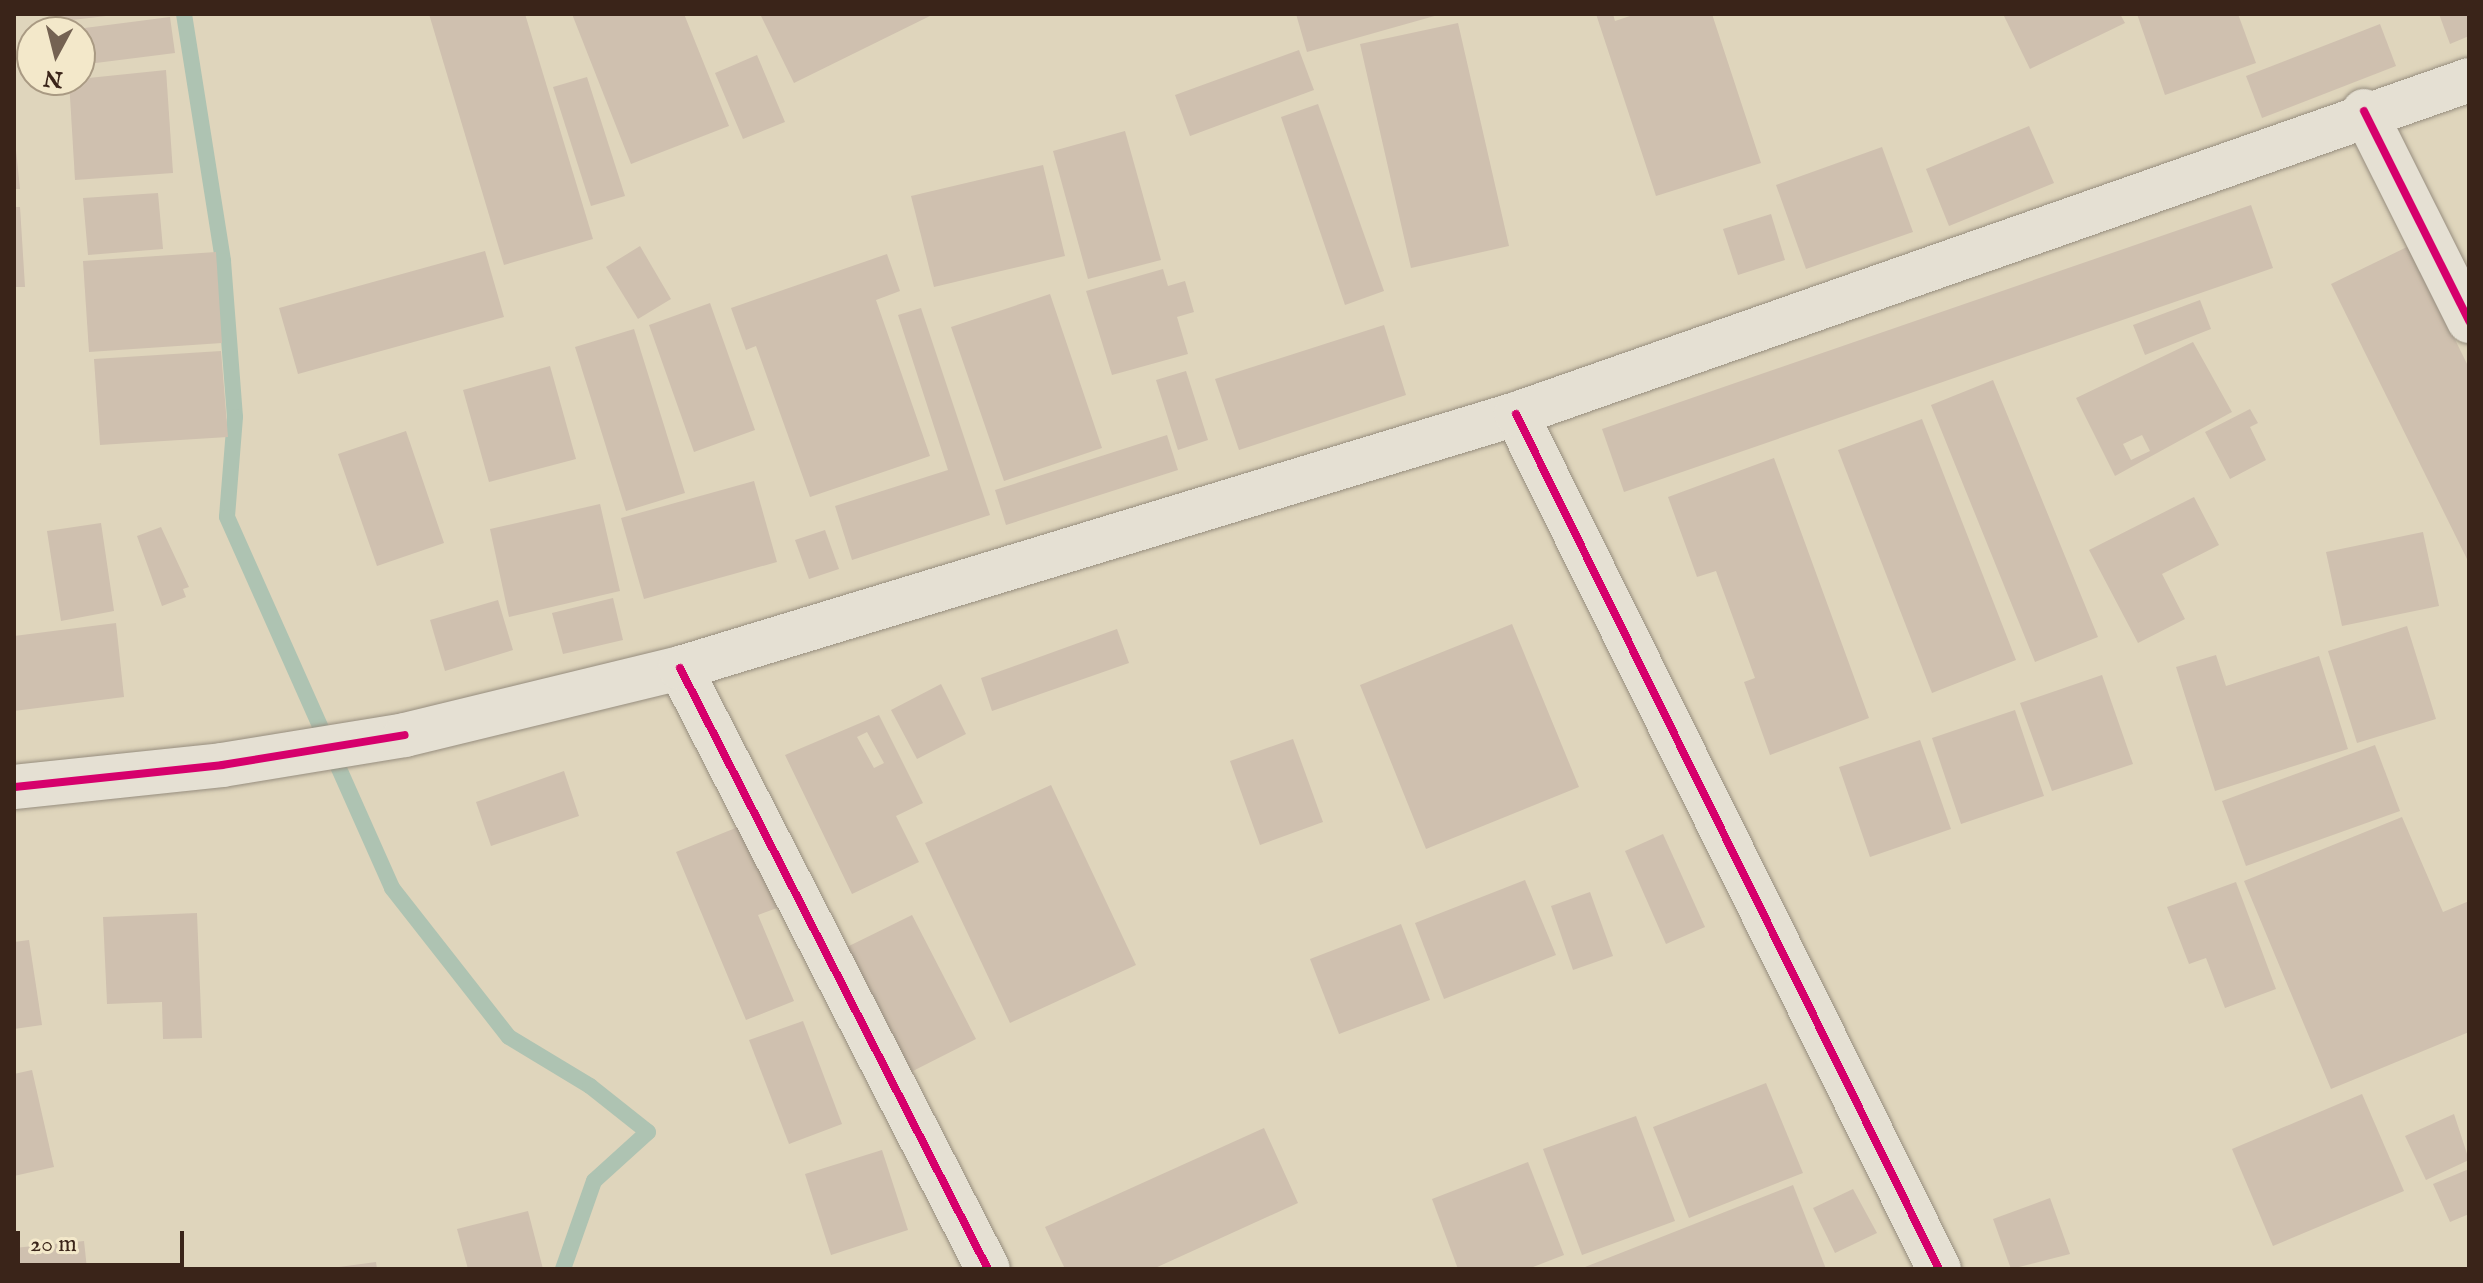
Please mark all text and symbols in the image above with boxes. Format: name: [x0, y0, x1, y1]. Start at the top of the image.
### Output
north arrow: [16, 16, 96, 96]
text: N: [42, 63, 64, 93]
scale bar: [20, 1215, 188, 1265]
text: 20 m: [30, 1229, 77, 1260]

